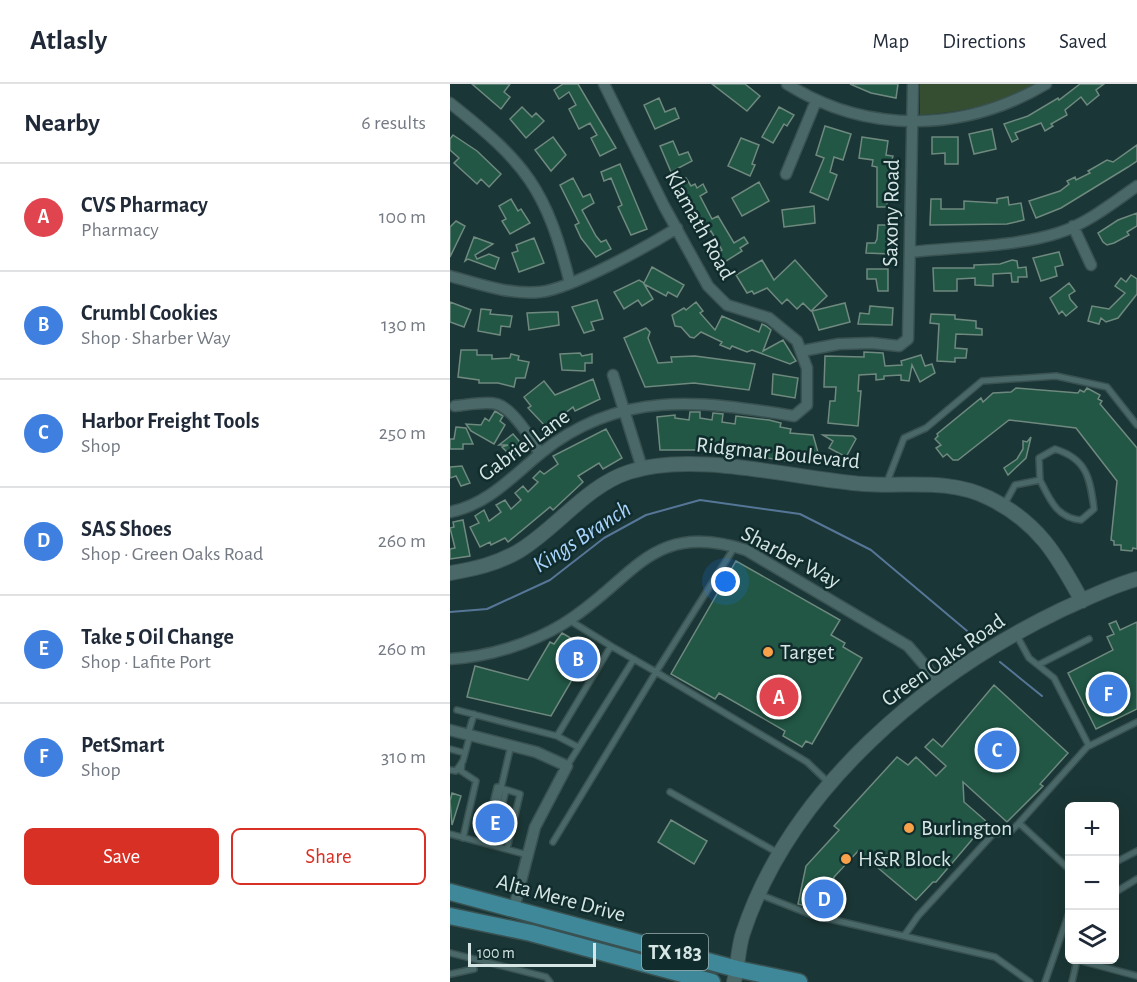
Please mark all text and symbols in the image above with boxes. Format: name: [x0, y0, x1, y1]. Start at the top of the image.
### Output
text: Atlasly: [30, 27, 107, 55]
text: Map: [873, 31, 909, 52]
text: Directions: [942, 31, 1026, 52]
text: Saved: [1059, 31, 1107, 52]
text: Nearby: [24, 110, 100, 136]
text: 6 results: [361, 113, 426, 133]
street label: Saxony Road: [879, 159, 903, 267]
street label: Klamath Road: [661, 167, 739, 283]
text: CVS Pharmacy: [81, 194, 208, 216]
text: A: [38, 207, 50, 227]
text: 100 m: [379, 207, 426, 227]
text: Pharmacy: [81, 220, 159, 240]
text: Crumbl Cookies: [81, 302, 218, 324]
text: B: [38, 315, 49, 335]
text: 130 m: [381, 315, 426, 335]
text: Shop · Sharber Way: [81, 328, 231, 348]
street label: Gabriel Lane: [474, 405, 574, 485]
text: Harbor Freight Tools: [81, 410, 260, 432]
text: C: [38, 423, 49, 443]
text: 250 m: [379, 423, 426, 443]
street label: Ridgmar Boulevard: [695, 433, 861, 473]
text: Shop: [81, 436, 121, 456]
water label: Kings Branch: [529, 497, 635, 577]
text: SAS Shoes: [81, 518, 172, 540]
street label: Sharber Way: [738, 522, 845, 592]
text: D: [37, 531, 50, 551]
text: 260 m: [378, 531, 426, 551]
text: Shop · Green Oaks Road: [81, 544, 263, 564]
your location: [711, 567, 740, 596]
street label: Green Oaks Road: [877, 609, 1009, 711]
text: Take 5 Oil Change: [81, 626, 234, 648]
pin: B: [558, 636, 598, 682]
text: E: [38, 639, 49, 659]
text: 260 m: [378, 639, 426, 659]
place label: Target: [780, 641, 834, 663]
marker: Target: [761, 645, 775, 659]
text: Shop · Lafite Port: [81, 652, 211, 672]
pin: F: [1088, 672, 1128, 716]
pin: A: [760, 674, 798, 720]
pin: C: [978, 728, 1016, 772]
text: PetSmart: [81, 734, 164, 756]
text: F: [39, 747, 48, 767]
text: 310 m: [381, 747, 426, 767]
text: Shop: [81, 760, 121, 780]
pin: E: [476, 800, 514, 846]
map controls: [1065, 802, 1119, 964]
button: +: [1065, 802, 1119, 856]
place label: Burlington: [921, 817, 1012, 839]
marker: Burlington: [902, 821, 916, 835]
button: Save: [24, 828, 219, 885]
button: Share: [231, 828, 426, 885]
place label: H&R Block: [858, 848, 951, 870]
marker: H&R Block: [839, 852, 853, 866]
button: −: [1065, 856, 1119, 910]
street label: Alta Mere Drive: [494, 870, 628, 926]
pin: D: [804, 876, 844, 922]
button: layers: [1065, 910, 1119, 964]
road number: TX 183: [642, 934, 708, 970]
scale bar: [468, 940, 596, 968]
text: 100 m: [477, 945, 515, 961]

